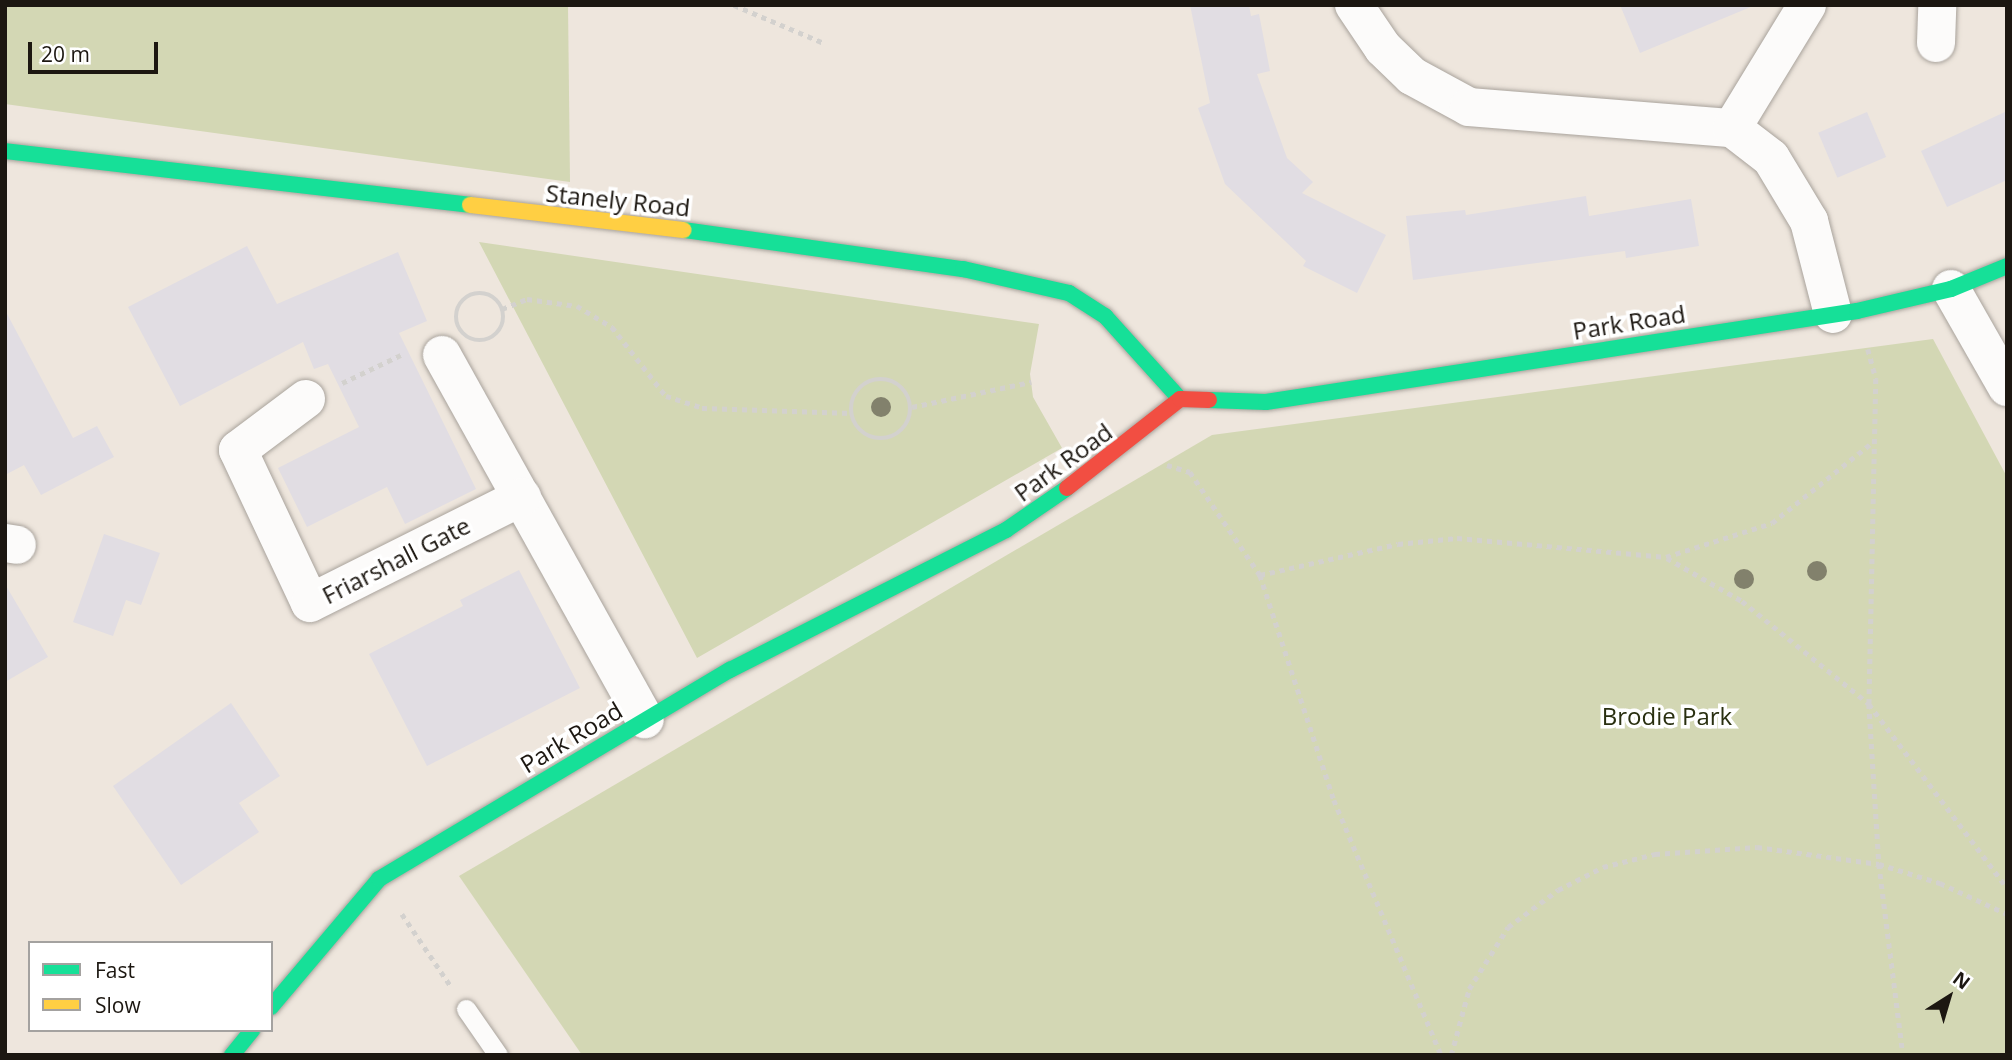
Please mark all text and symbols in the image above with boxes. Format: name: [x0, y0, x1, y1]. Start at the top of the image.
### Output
scale bar: [32, 28, 161, 72]
text: 20 m: [41, 40, 90, 68]
street label: Stanely Road: [544, 178, 692, 222]
street label: Park Road: [1571, 299, 1687, 345]
street label: Park Road: [1009, 417, 1117, 507]
street label: Friarshall Gate: [317, 510, 475, 610]
street label: Park Road: [515, 695, 627, 779]
park label: Brodie Park: [1602, 702, 1732, 730]
legend: [28, 941, 273, 1032]
text: Fast: [95, 956, 135, 984]
north arrow: [1914, 962, 1984, 1032]
text: N: [1948, 965, 1976, 995]
text: Slow: [95, 991, 141, 1019]

